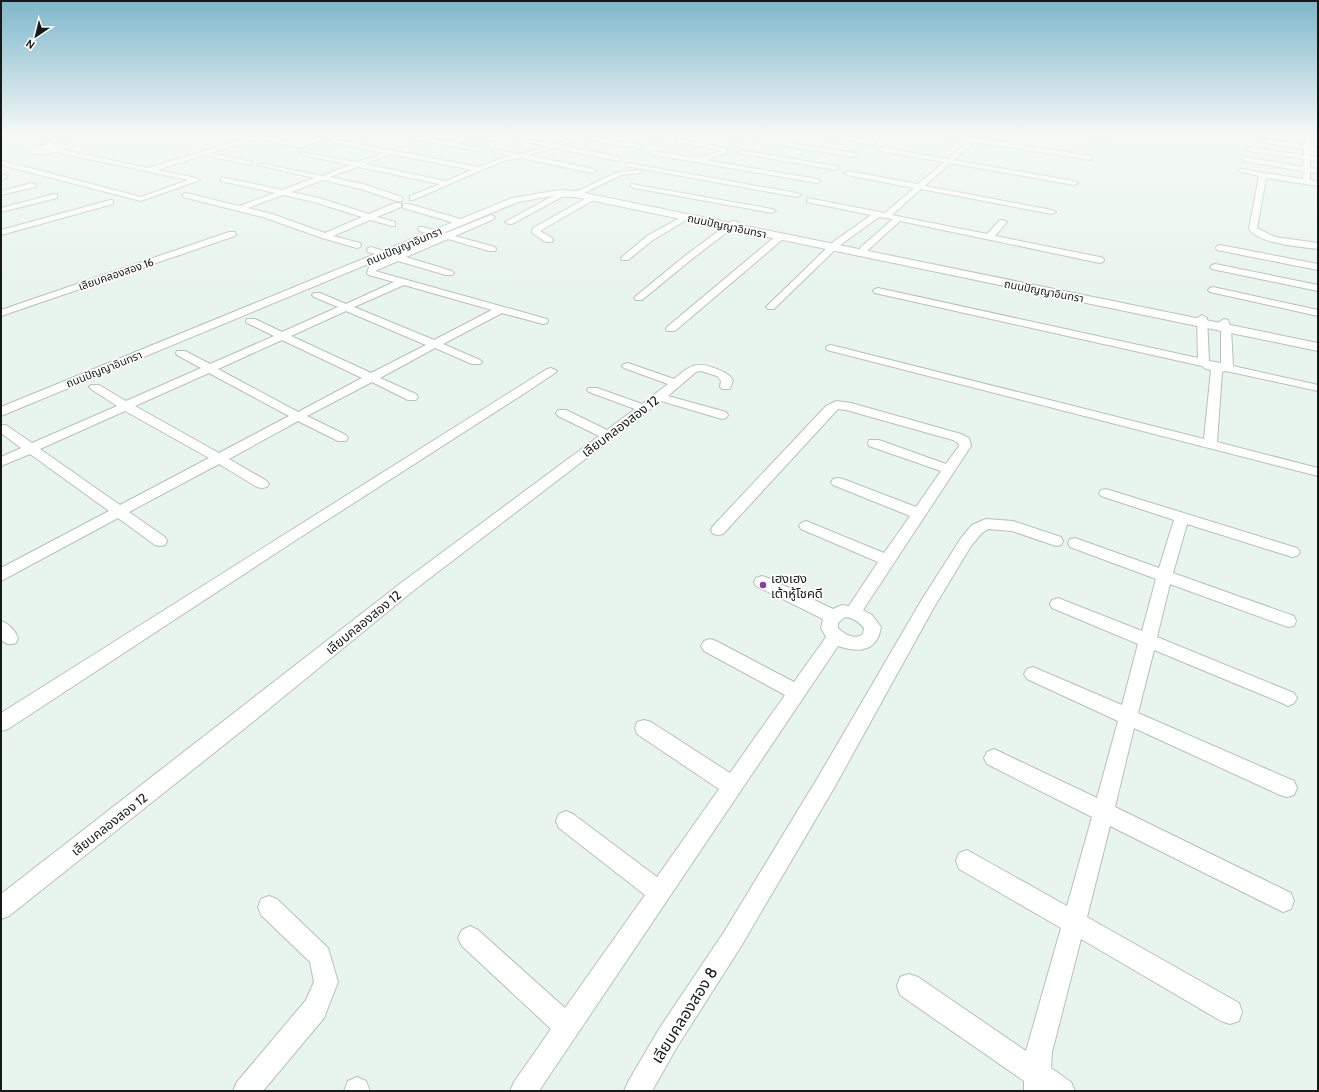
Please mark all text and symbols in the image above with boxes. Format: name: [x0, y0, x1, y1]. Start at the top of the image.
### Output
north arrow: [16, 16, 56, 56]
text: N: [23, 36, 37, 52]
street label: ถนนปัญญาอินทรา: [686, 211, 768, 241]
street label: ถนนปัญญาอินทรา: [364, 224, 444, 268]
street label: เลียบคลองสอง 16: [77, 255, 155, 293]
street label: ถนนปัญญาอินทรา: [1003, 276, 1085, 306]
street label: ถนนปัญญาอินทรา: [64, 347, 144, 391]
street label: เลียบคลองสอง 12: [578, 392, 662, 460]
place label: เฮงเฮง เต้าหู้โชคดี: [771, 570, 823, 601]
marker: เฮงเฮง เต้าหู้โชคดี: [758, 580, 768, 590]
street label: เลียบคลองสอง 12: [322, 587, 404, 657]
street label: เลียบคลองสอง 12: [68, 789, 150, 859]
street label: เลียบคลองสอง 8: [647, 964, 722, 1067]

